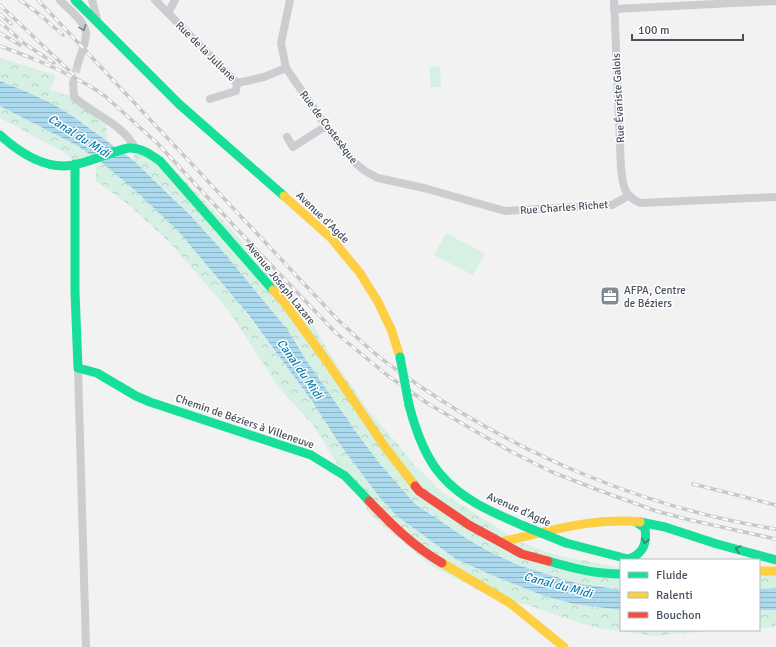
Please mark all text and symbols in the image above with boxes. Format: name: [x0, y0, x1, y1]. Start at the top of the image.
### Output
scale bar: [632, 16, 743, 42]
street label: Rue de la Juliane: [173, 19, 238, 84]
text: 100 m: [638, 23, 670, 38]
one-way arrow: [79, 24, 87, 31]
street label: Rue Évariste Galois: [609, 53, 627, 143]
street label: Rue de Costesèque: [297, 88, 360, 166]
water label: Canal du Midi: [45, 111, 114, 162]
street label: Avenue d'Agde: [293, 189, 352, 246]
street label: Rue Charles Richet: [519, 198, 609, 217]
street label: Avenue Joseph Lazare: [243, 239, 318, 327]
place label: AFPA, Centre de Béziers: [624, 284, 686, 310]
office icon: AFPA, Centre de Béziers: [599, 285, 621, 307]
water label: Canal du Midi: [273, 336, 327, 404]
street label: Chemin de Béziers à Villeneuve: [174, 392, 316, 451]
street label: Avenue d'Agde: [485, 490, 553, 529]
one-way arrow: [641, 538, 650, 544]
one-way arrow: [735, 546, 742, 554]
legend: [620, 559, 760, 631]
text: Fluide: [656, 568, 688, 583]
water label: Canal du Midi: [522, 569, 595, 602]
text: Ralenti: [656, 588, 693, 603]
text: Bouchon: [656, 608, 701, 623]

